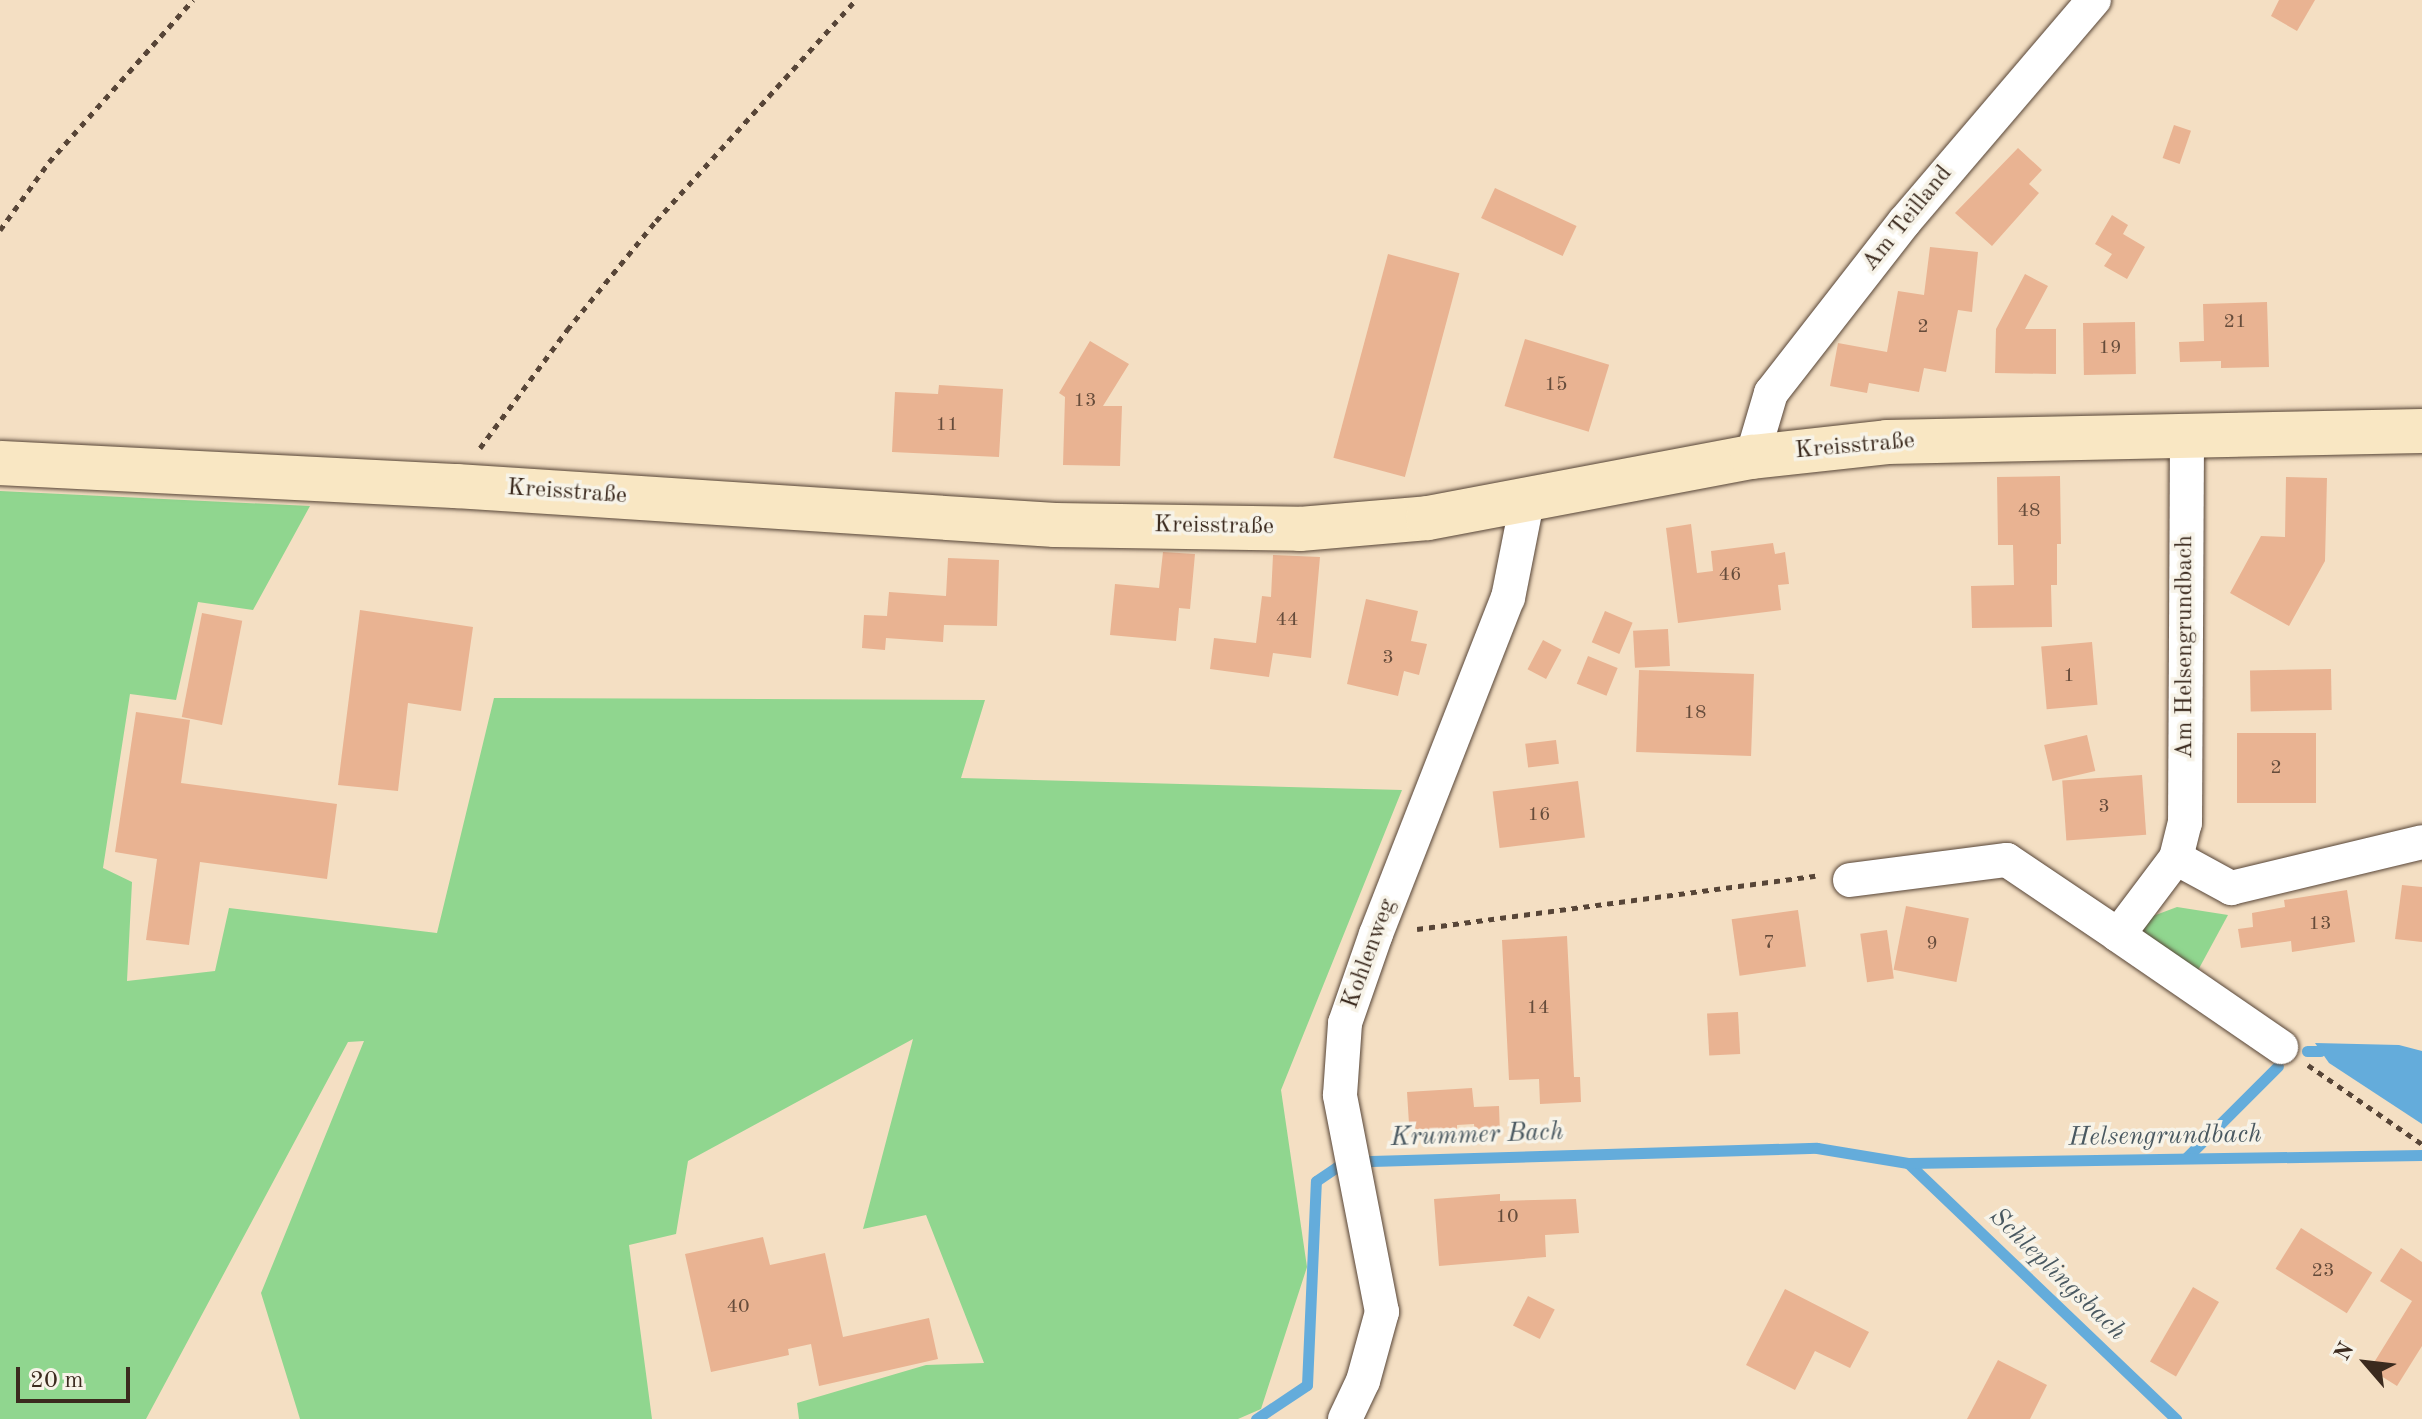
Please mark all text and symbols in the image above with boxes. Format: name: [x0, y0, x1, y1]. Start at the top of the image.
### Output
street label: Am Teilland: [1857, 160, 1959, 278]
house number: 21: [2223, 310, 2247, 334]
house number: 2: [1917, 315, 1929, 339]
house number: 19: [2098, 336, 2122, 360]
house number: 15: [1544, 373, 1568, 397]
house number: 13: [1073, 389, 1097, 413]
house number: 11: [935, 413, 959, 437]
street label: Kreisstraße: [1794, 427, 1916, 467]
street label: Kreisstraße: [506, 474, 628, 512]
house number: 48: [2017, 499, 2041, 523]
street label: Kreisstraße: [1154, 512, 1274, 542]
street label: Am Helsengrundbach: [2172, 535, 2200, 759]
house number: 46: [1718, 563, 1742, 587]
house number: 44: [1275, 608, 1299, 632]
house number: 3: [1382, 646, 1394, 670]
house number: 1: [2063, 664, 2075, 688]
house number: 18: [1683, 701, 1707, 725]
house number: 2: [2270, 756, 2282, 780]
house number: 3: [2098, 795, 2110, 819]
house number: 16: [1527, 803, 1551, 827]
street label: Kohlenweg: [1337, 895, 1403, 1013]
house number: 13: [2308, 912, 2332, 936]
house number: 7: [1763, 931, 1775, 955]
house number: 9: [1926, 932, 1938, 956]
house number: 14: [1526, 996, 1550, 1020]
water label: Krummer Bach: [1390, 1117, 1564, 1155]
water label: Helsengrundbach: [2068, 1120, 2262, 1154]
water label: Schleplingsbach: [1982, 1202, 2132, 1348]
house number: 10: [1495, 1205, 1519, 1229]
house number: 23: [2311, 1259, 2335, 1283]
house number: 40: [726, 1295, 750, 1319]
north arrow: [2326, 1323, 2406, 1403]
text: N: [2331, 1339, 2358, 1364]
scale bar: [20, 1351, 134, 1401]
text: 20 m: [30, 1369, 84, 1393]

